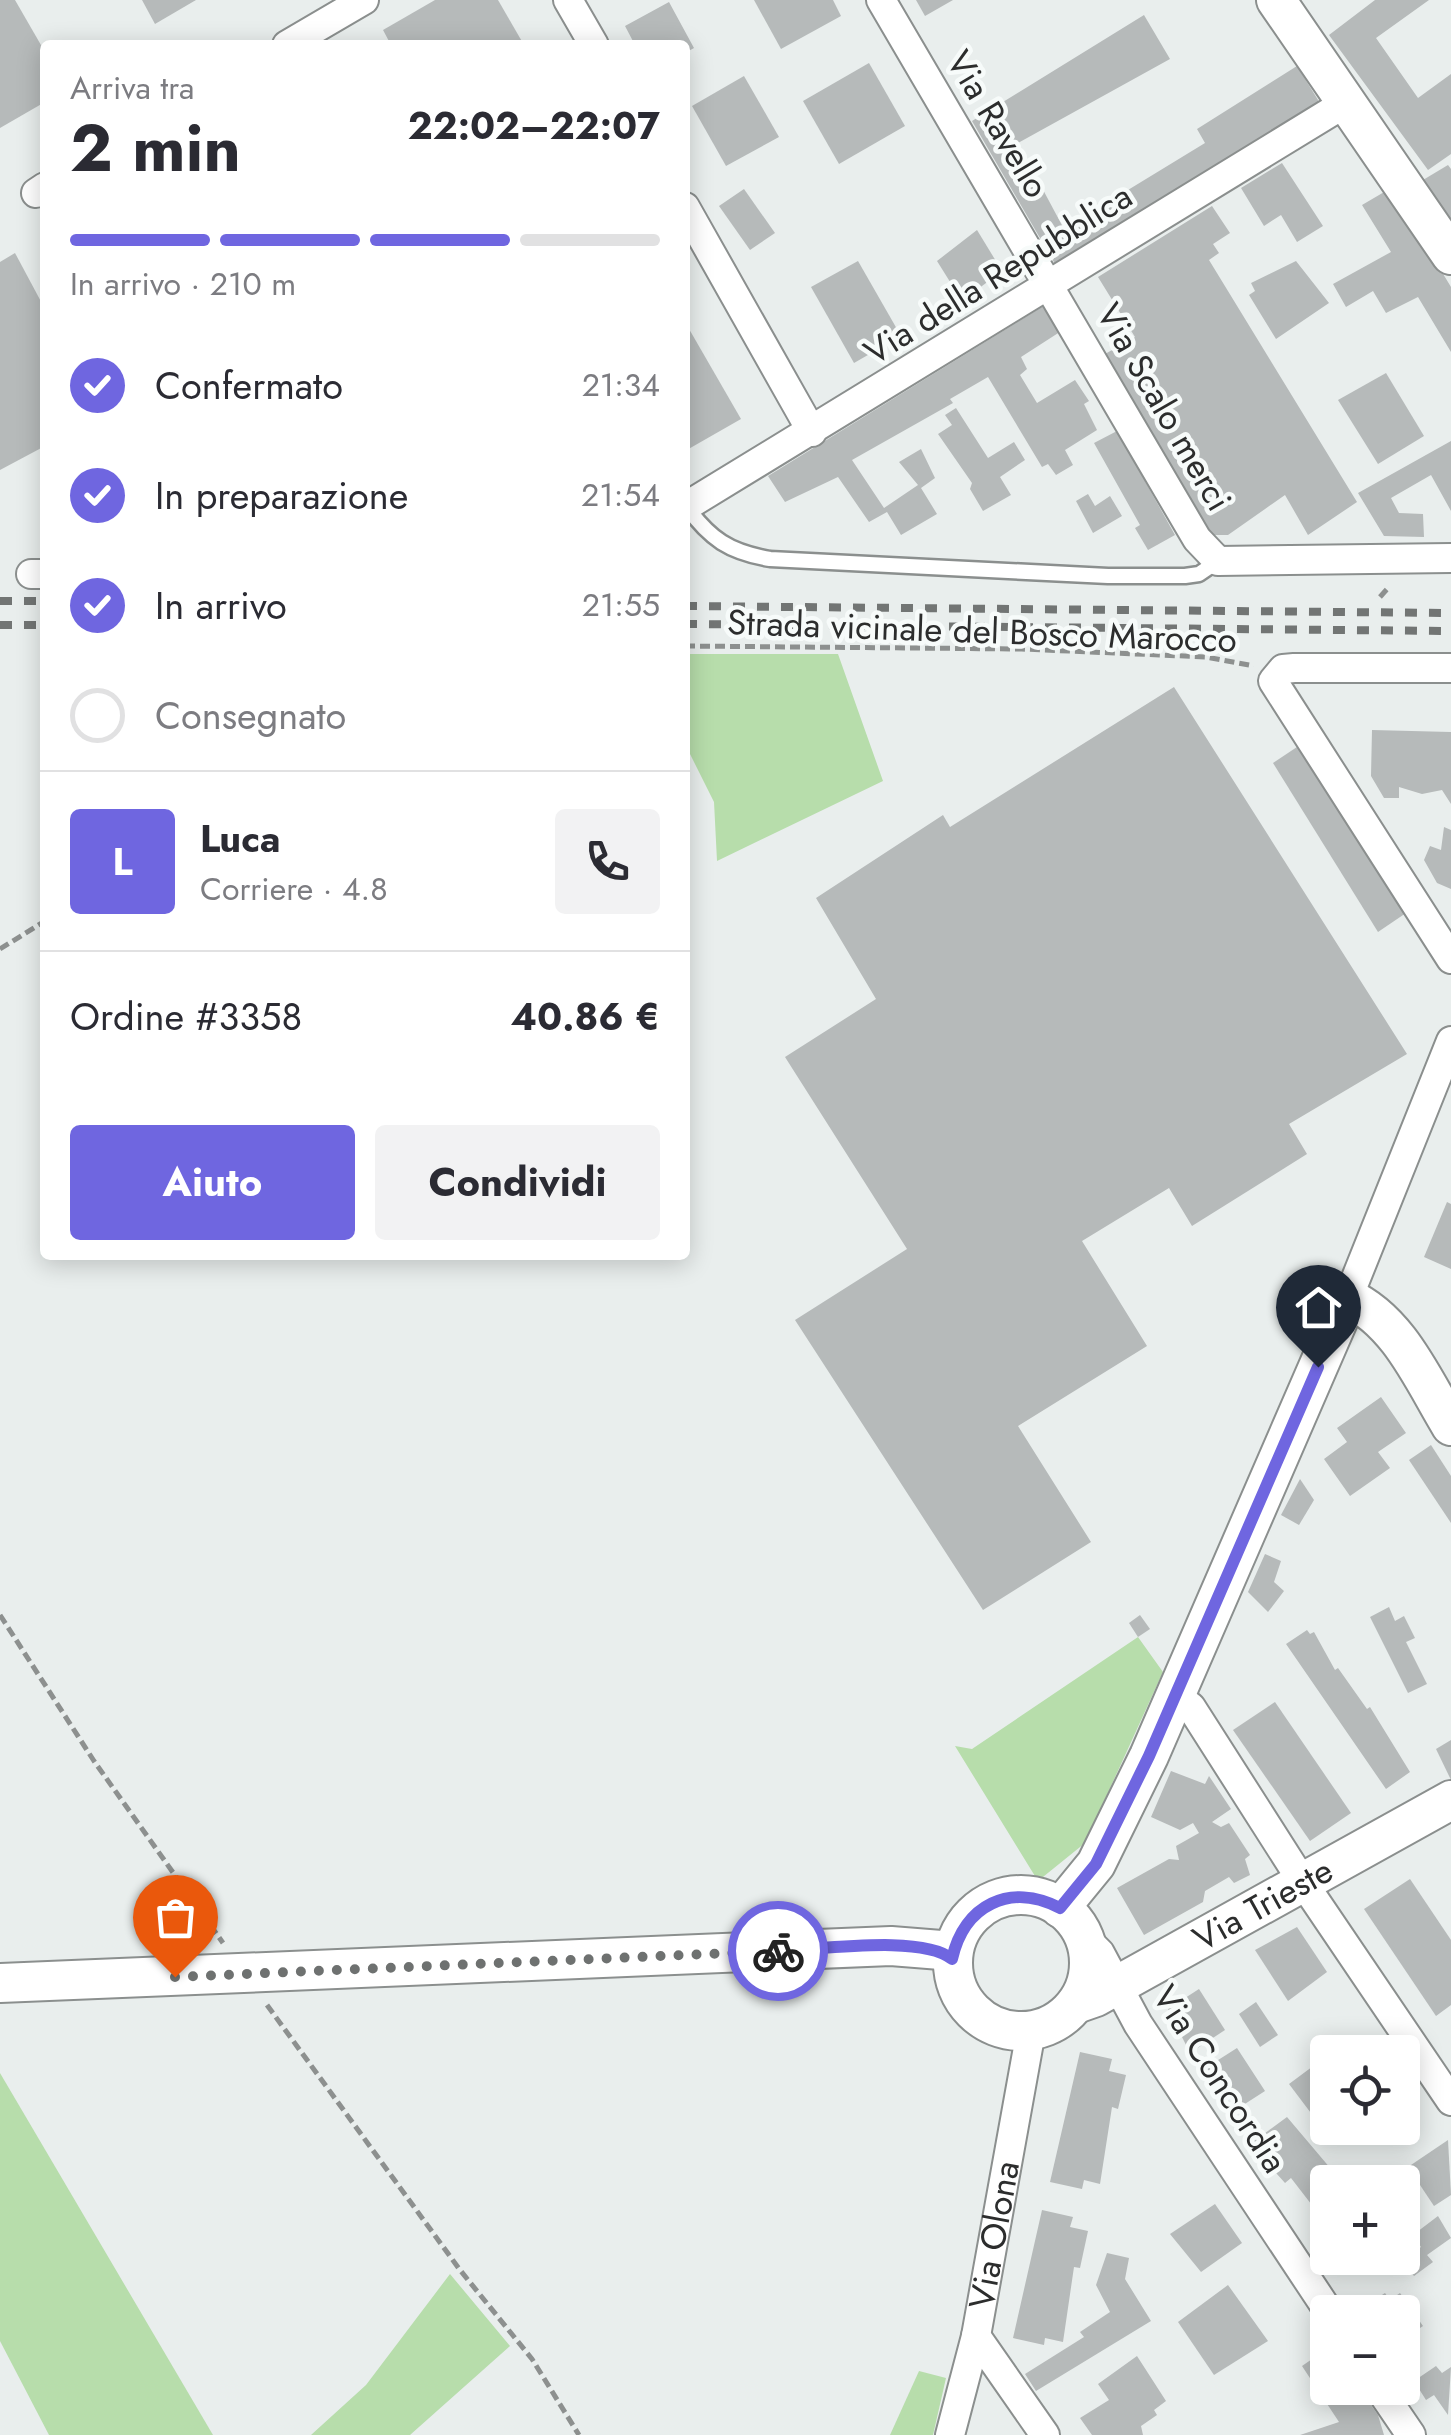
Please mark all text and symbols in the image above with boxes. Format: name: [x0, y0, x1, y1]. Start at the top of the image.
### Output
street label: Via Ravello: [934, 41, 1062, 207]
text: Arriva tra: [70, 65, 195, 111]
text: 22:02–22:07: [408, 98, 660, 153]
text: 2 min: [70, 101, 241, 195]
street label: Via della Repubblica: [854, 171, 1142, 377]
text: In arrivo · 210 m: [70, 261, 296, 307]
street label: Via Scalo merci: [1084, 294, 1244, 520]
icon: check: [70, 358, 125, 413]
text: Confermato: [155, 358, 343, 413]
text: 21:34: [582, 362, 660, 408]
icon: check: [70, 468, 125, 523]
text: In preparazione: [155, 468, 408, 523]
text: 21:54: [581, 472, 660, 518]
icon: check: [70, 578, 125, 633]
text: In arrivo: [155, 578, 287, 633]
text: 21:55: [582, 582, 660, 628]
street label: Strada vicinale del Bosco Marocco: [726, 597, 1238, 665]
text: Consegnato: [155, 688, 346, 743]
button: phone: [555, 809, 660, 914]
text: Luca: [200, 811, 280, 866]
text: L: [112, 834, 133, 889]
text: Corriere · 4.8: [200, 866, 388, 912]
text: Ordine #3358: [70, 989, 302, 1044]
text: 40.86 €: [511, 989, 660, 1044]
button: Aiuto: [70, 1125, 355, 1240]
button: Condividi: [375, 1125, 660, 1240]
pin: [1276, 1265, 1361, 1368]
icon: home: [1291, 1280, 1346, 1335]
street label: Via Trieste: [1184, 1845, 1342, 1963]
pin: [133, 1875, 218, 1978]
icon: bag: [148, 1890, 203, 1945]
courier: [728, 1901, 828, 2001]
icon: bike: [751, 1924, 806, 1979]
street label: Via Concordia: [1141, 1975, 1299, 2183]
map controls: [1310, 2035, 1420, 2405]
button: locate: [1310, 2035, 1420, 2145]
street label: Via Olona: [956, 2157, 1032, 2313]
button: +: [1310, 2165, 1420, 2275]
button: −: [1310, 2295, 1420, 2405]

